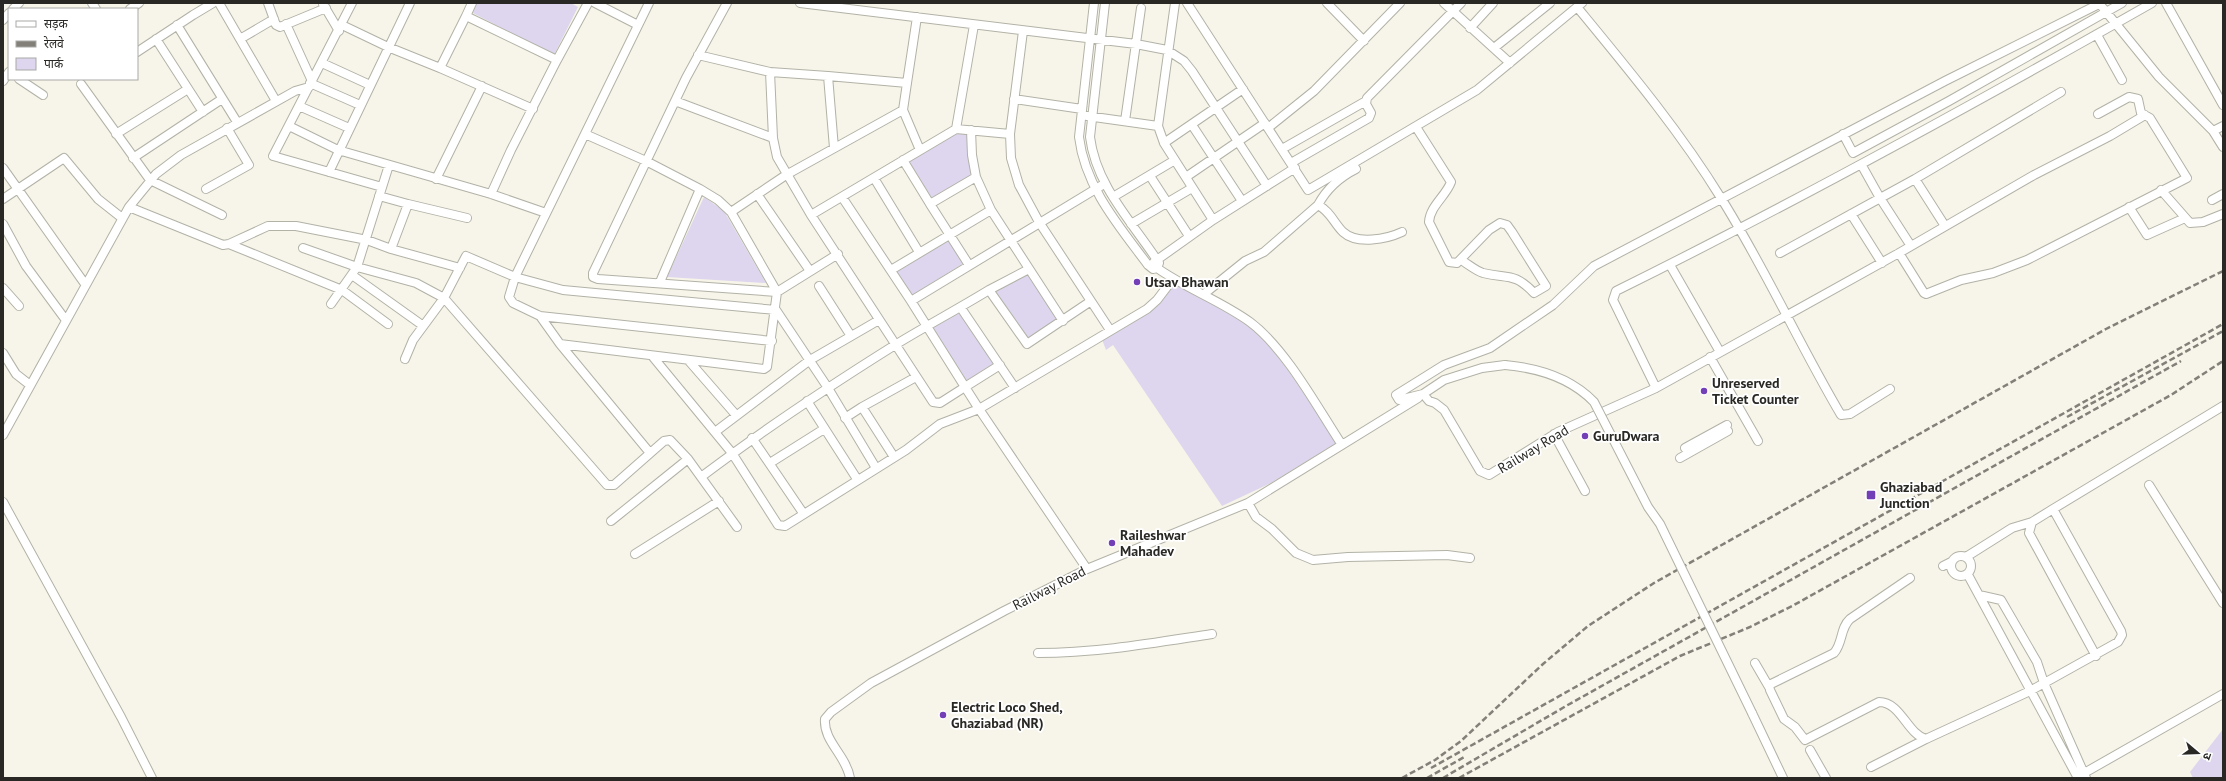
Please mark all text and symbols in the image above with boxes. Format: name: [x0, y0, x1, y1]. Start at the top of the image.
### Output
legend: [8, 8, 138, 80]
text: सड़क: [44, 16, 69, 31]
text: रेलवे: [44, 36, 64, 51]
text: पार्क: [44, 56, 64, 71]
place label: Utsav Bhawan: [1145, 273, 1229, 291]
marker: Utsav Bhawan: [1132, 277, 1142, 287]
place label: Unreserved Ticket Counter: [1712, 374, 1799, 408]
marker: Unreserved Ticket Counter: [1699, 386, 1709, 396]
street label: Railway Road: [1494, 421, 1572, 477]
place label: GuruDwara: [1593, 427, 1660, 445]
marker: GuruDwara: [1580, 431, 1590, 441]
place label: Ghaziabad Junction: [1879, 478, 1942, 512]
marker: Ghaziabad Junction: [1865, 489, 1877, 501]
place label: Raileshwar Mahadev: [1120, 526, 1186, 560]
marker: Raileshwar Mahadev: [1107, 538, 1117, 548]
street label: Railway Road: [1009, 562, 1089, 614]
place label: Electric Loco Shed, Ghaziabad (NR): [951, 698, 1063, 732]
marker: Electric Loco Shed, Ghaziabad (NR): [938, 710, 948, 720]
north arrow: [2178, 733, 2218, 773]
text: उ: [2200, 751, 2215, 762]

